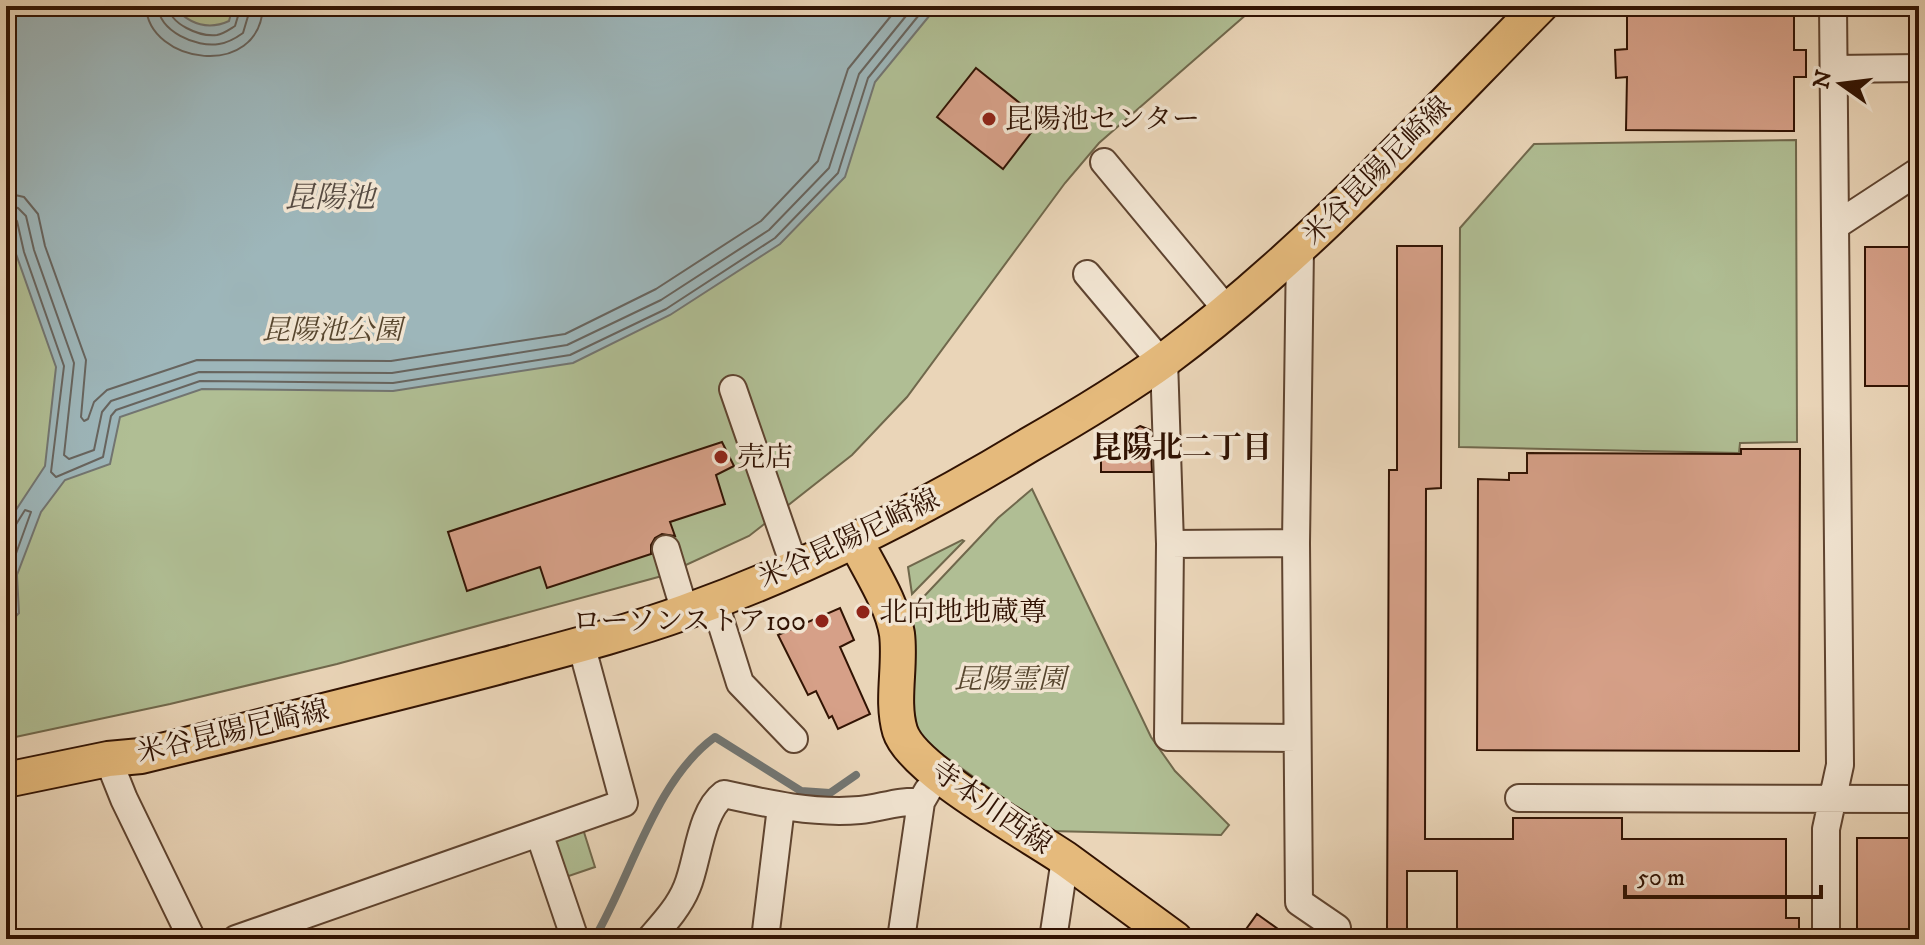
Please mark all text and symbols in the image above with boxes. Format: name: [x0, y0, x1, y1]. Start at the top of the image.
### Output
north arrow: [1801, 44, 1881, 124]
text: N: [1808, 67, 1838, 92]
street label: 米谷昆陽尼崎線: [1295, 89, 1459, 253]
place label: 昆陽池センター: [1005, 102, 1200, 137]
marker: 昆陽池センター: [980, 110, 998, 128]
water label: 昆陽池: [285, 180, 378, 217]
park label: 昆陽池公園: [262, 313, 406, 348]
district label: 昆陽北二丁目: [1092, 430, 1272, 467]
place label: 売店: [737, 440, 793, 475]
marker: 売店: [712, 448, 730, 466]
street label: 米谷昆陽尼崎線: [753, 482, 945, 596]
place label: 北向地地蔵尊: [879, 595, 1047, 630]
marker: 北向地地蔵尊: [854, 603, 872, 621]
place label: ローソンストア100: [572, 604, 806, 639]
marker: ローソンストア100: [813, 612, 831, 630]
park label: 昆陽霊園: [954, 662, 1070, 697]
street label: 米谷昆陽尼崎線: [134, 693, 332, 771]
street label: 寺本川西線: [924, 754, 1058, 862]
scale bar: [1625, 849, 1821, 899]
text: 50 m: [1637, 863, 1685, 893]

